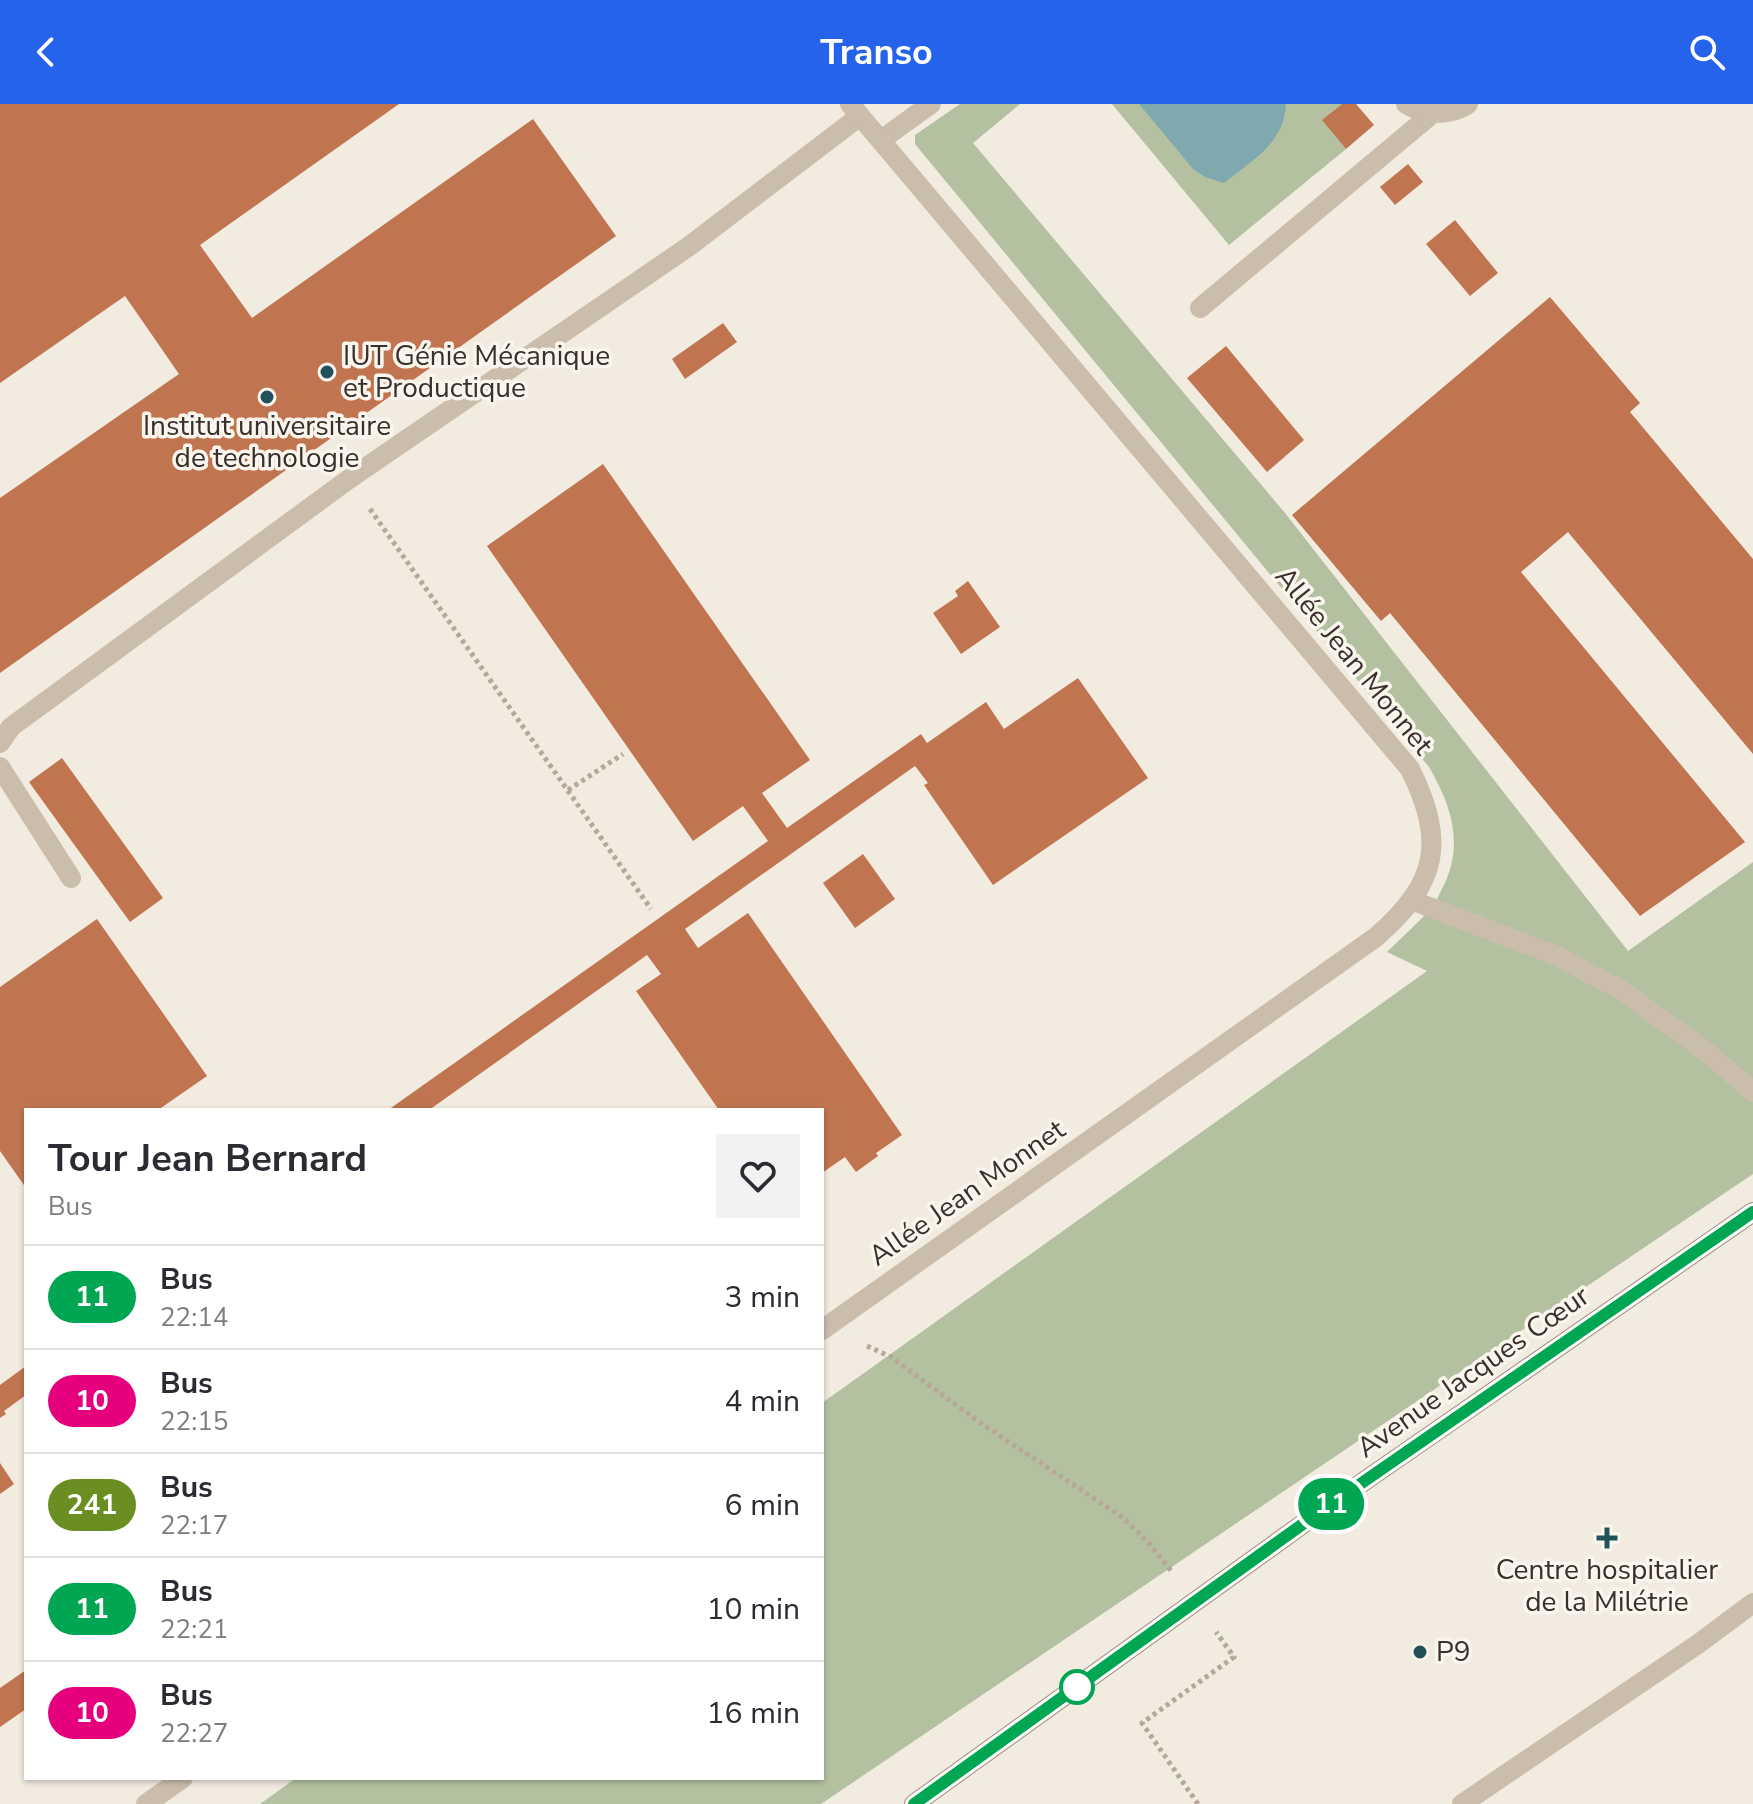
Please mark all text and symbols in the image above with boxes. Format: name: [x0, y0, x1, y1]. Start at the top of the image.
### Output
text: Transo: [820, 28, 933, 77]
icon: back: [24, 30, 68, 74]
icon: search: [1685, 30, 1729, 74]
place label: IUT Génie Mécanique et Productique: [343, 337, 610, 407]
marker: IUT Génie Mécanique et Productique: [318, 363, 336, 381]
marker: Institut universitaire de technologie: [258, 388, 276, 406]
place label: Institut universitaire de technologie: [143, 407, 391, 477]
street label: Allée Jean Monnet: [1266, 559, 1442, 763]
street label: Allée Jean Monnet: [861, 1111, 1073, 1275]
text: Tour Jean Bernard: [48, 1133, 367, 1184]
button: heart: [716, 1134, 800, 1218]
text: Bus: [48, 1189, 93, 1224]
text: Bus: [160, 1259, 213, 1300]
text: 3 min: [725, 1277, 800, 1318]
street label: Avenue Jacques Cœur: [1349, 1277, 1597, 1467]
text: 11: [75, 1278, 109, 1316]
text: 22:14: [160, 1300, 228, 1335]
text: Bus: [160, 1363, 213, 1404]
text: 4 min: [725, 1381, 800, 1422]
text: 10: [75, 1382, 109, 1420]
text: 22:15: [160, 1404, 228, 1439]
text: Bus: [160, 1467, 213, 1508]
line badge: 11: [1295, 1478, 1367, 1530]
text: 6 min: [725, 1485, 800, 1526]
text: 11: [1314, 1485, 1348, 1523]
text: 241: [67, 1486, 117, 1524]
text: 22:17: [160, 1508, 228, 1543]
marker: Centre hospitalier de la Milétrie: [1596, 1527, 1618, 1549]
place label: Centre hospitalier de la Milétrie: [1496, 1551, 1718, 1621]
text: Bus: [160, 1571, 213, 1612]
text: 10 min: [707, 1589, 800, 1630]
text: 11: [75, 1590, 109, 1628]
text: 22:21: [160, 1612, 228, 1647]
place label: P9: [1436, 1633, 1471, 1671]
marker: P9: [1411, 1643, 1429, 1661]
unlabelled marker: [1060, 1670, 1094, 1704]
text: Bus: [160, 1675, 213, 1716]
text: 16 min: [707, 1693, 800, 1734]
text: 10: [75, 1694, 109, 1732]
text: 22:27: [160, 1716, 228, 1751]

